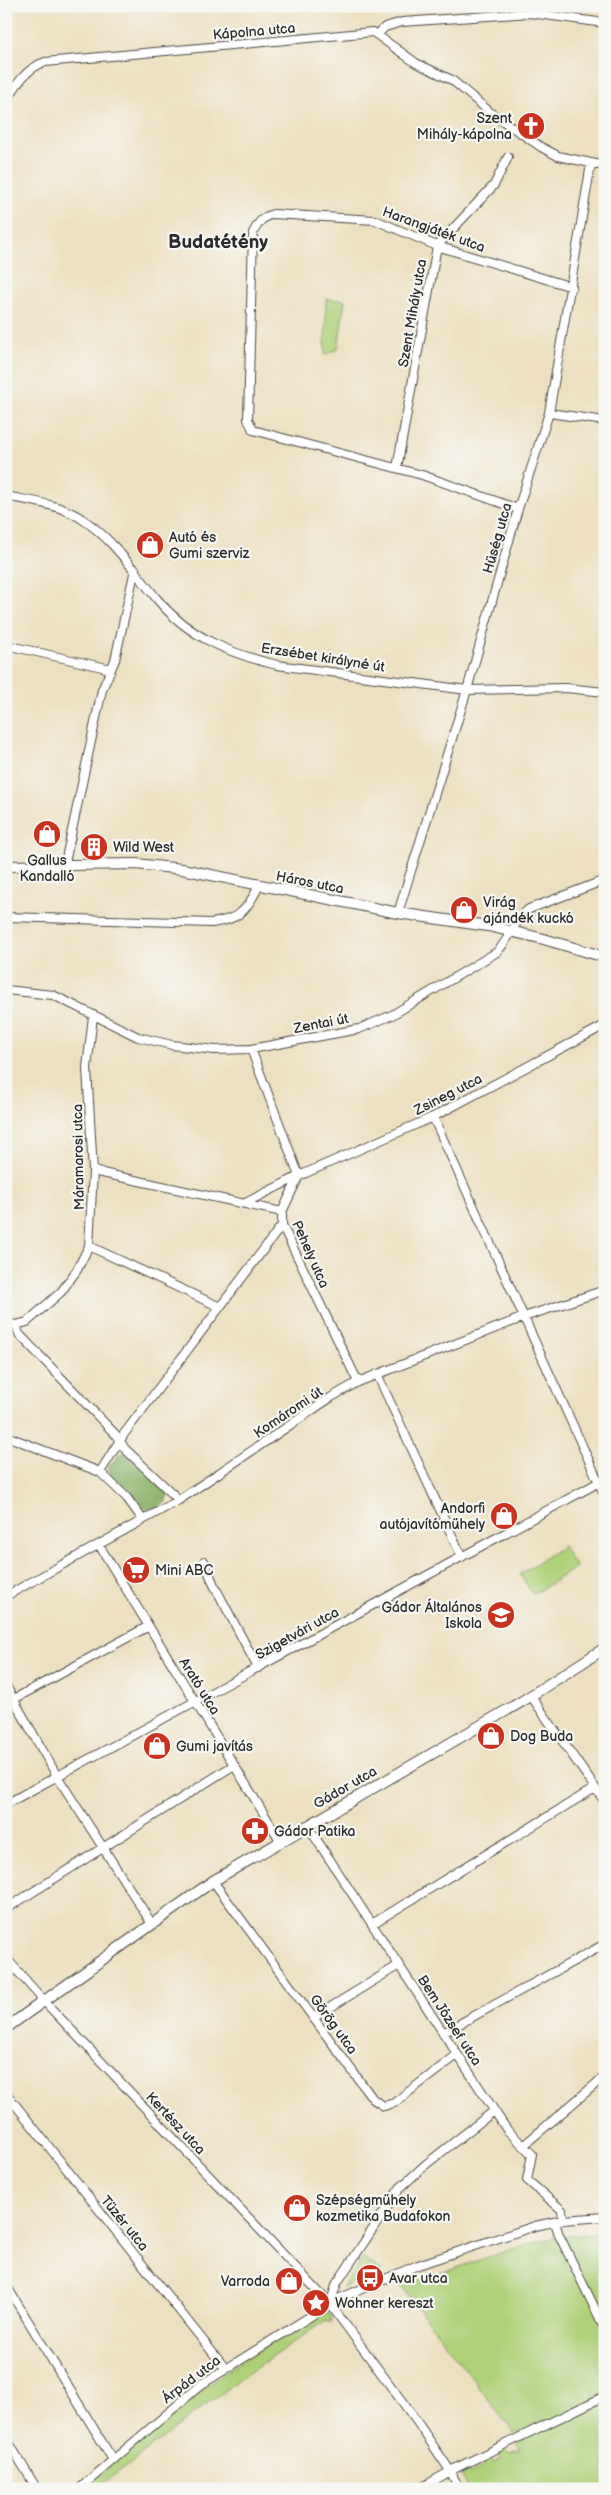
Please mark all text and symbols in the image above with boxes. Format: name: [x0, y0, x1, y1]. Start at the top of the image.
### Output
street label: Kápolna utca: [212, 19, 296, 44]
place label: Szent Mihály-kápolna: [417, 110, 513, 143]
church icon: Szent Mihály-kápolna: [516, 111, 546, 141]
street label: Harangjáték utca: [380, 203, 488, 256]
district label: Budatétény: [168, 231, 268, 254]
street label: Szent Mihály utca: [395, 258, 430, 369]
street label: Hűség utca: [479, 501, 516, 575]
place label: Autó és Gumi szerviz: [169, 529, 250, 562]
shop icon: Autó és Gumi szerviz: [135, 530, 165, 560]
street label: Erzsébet királyné út: [260, 639, 387, 676]
shop icon: Gallus Kandalló: [32, 819, 62, 849]
building icon: Wild West: [79, 832, 109, 862]
place label: Wild West: [113, 839, 175, 856]
place label: Gallus Kandalló: [20, 852, 74, 885]
street label: Háros utca: [275, 868, 345, 897]
place label: Virág ajándék kuckó: [483, 894, 574, 927]
shop icon: Virág ajándék kuckó: [449, 895, 479, 925]
street label: Zentai út: [291, 1010, 351, 1037]
street label: Zsineg utca: [411, 1070, 485, 1119]
street label: Máramarosi utca: [69, 1104, 88, 1210]
street label: Pehely utca: [288, 1218, 333, 1291]
street label: Komáromi út: [250, 1383, 327, 1442]
place label: Andorfi autójavítóműhely: [379, 1500, 486, 1533]
shop icon: Andorfi autójavítóműhely: [489, 1501, 519, 1531]
supermarket icon: Mini ABC: [121, 1555, 151, 1585]
place label: Mini ABC: [155, 1562, 213, 1579]
place label: Gádor Általános Iskola: [381, 1598, 482, 1632]
school or university icon: Gádor Általános Iskola: [486, 1600, 516, 1630]
street label: Szigetvári utca: [253, 1603, 342, 1663]
street label: Arató utca: [175, 1655, 224, 1718]
shop icon: Dog Buda: [476, 1721, 506, 1751]
place label: Dog Buda: [510, 1728, 573, 1745]
shop icon: Gumi javítás: [142, 1731, 172, 1761]
place label: Gumi javítás: [176, 1738, 253, 1755]
street label: Gádor utca: [311, 1762, 380, 1812]
pharmacy icon: Gádor Patika: [240, 1816, 270, 1846]
place label: Gádor Patika: [274, 1823, 356, 1840]
street label: Bem József utca: [414, 1972, 485, 2069]
street label: Görög utca: [306, 1991, 361, 2058]
street label: Kertész utca: [142, 2089, 209, 2158]
street label: Tüzér utca: [97, 2192, 152, 2254]
place label: Szépségműhely kozmetika Budafokon: [316, 2192, 451, 2225]
shop icon: Szépségműhely kozmetika Budafokon: [282, 2193, 312, 2223]
bus stop icon: Avar utca: [355, 2263, 385, 2293]
shop icon: Varroda: [274, 2266, 304, 2296]
place label: Avar utca: [389, 2270, 448, 2287]
place label: Varroda: [221, 2273, 270, 2290]
place icon: Wohner kereszt: [301, 2288, 331, 2318]
place label: Wohner kereszt: [335, 2295, 434, 2312]
street label: Árpád utca: [158, 2351, 224, 2407]

